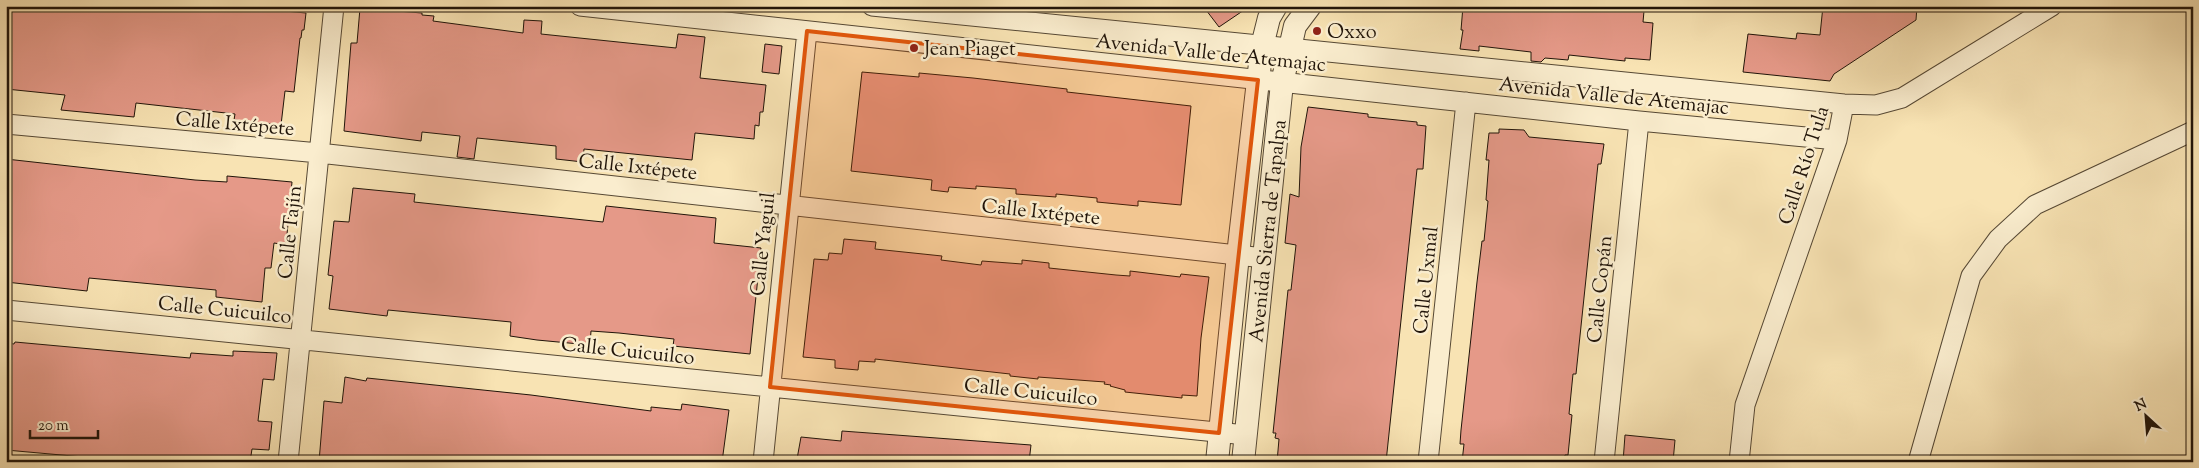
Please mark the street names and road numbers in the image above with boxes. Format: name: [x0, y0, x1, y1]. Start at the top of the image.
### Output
street label: Avenida Valle de Atemajac: [1094, 28, 1327, 81]
street label: Avenida Valle de Atemajac: [1497, 71, 1730, 124]
street label: Calle Río Tula: [1773, 103, 1838, 229]
street label: Calle Ixtépete: [174, 106, 296, 145]
street label: Avenida Sierra de Tapalpa: [1243, 118, 1296, 344]
street label: Calle Ixtépete: [577, 148, 699, 189]
street label: Calle Tajín: [272, 184, 311, 281]
street label: Calle Yaguil: [745, 191, 784, 297]
street label: Calle Ixtépete: [980, 193, 1102, 234]
street label: Calle Uxmal: [1407, 225, 1448, 336]
street label: Calle Copán: [1581, 234, 1622, 345]
street label: Calle Cuicuilco: [157, 290, 293, 333]
street label: Calle Cuicuilco: [560, 331, 696, 374]
street label: Calle Cuicuilco: [963, 372, 1099, 415]

